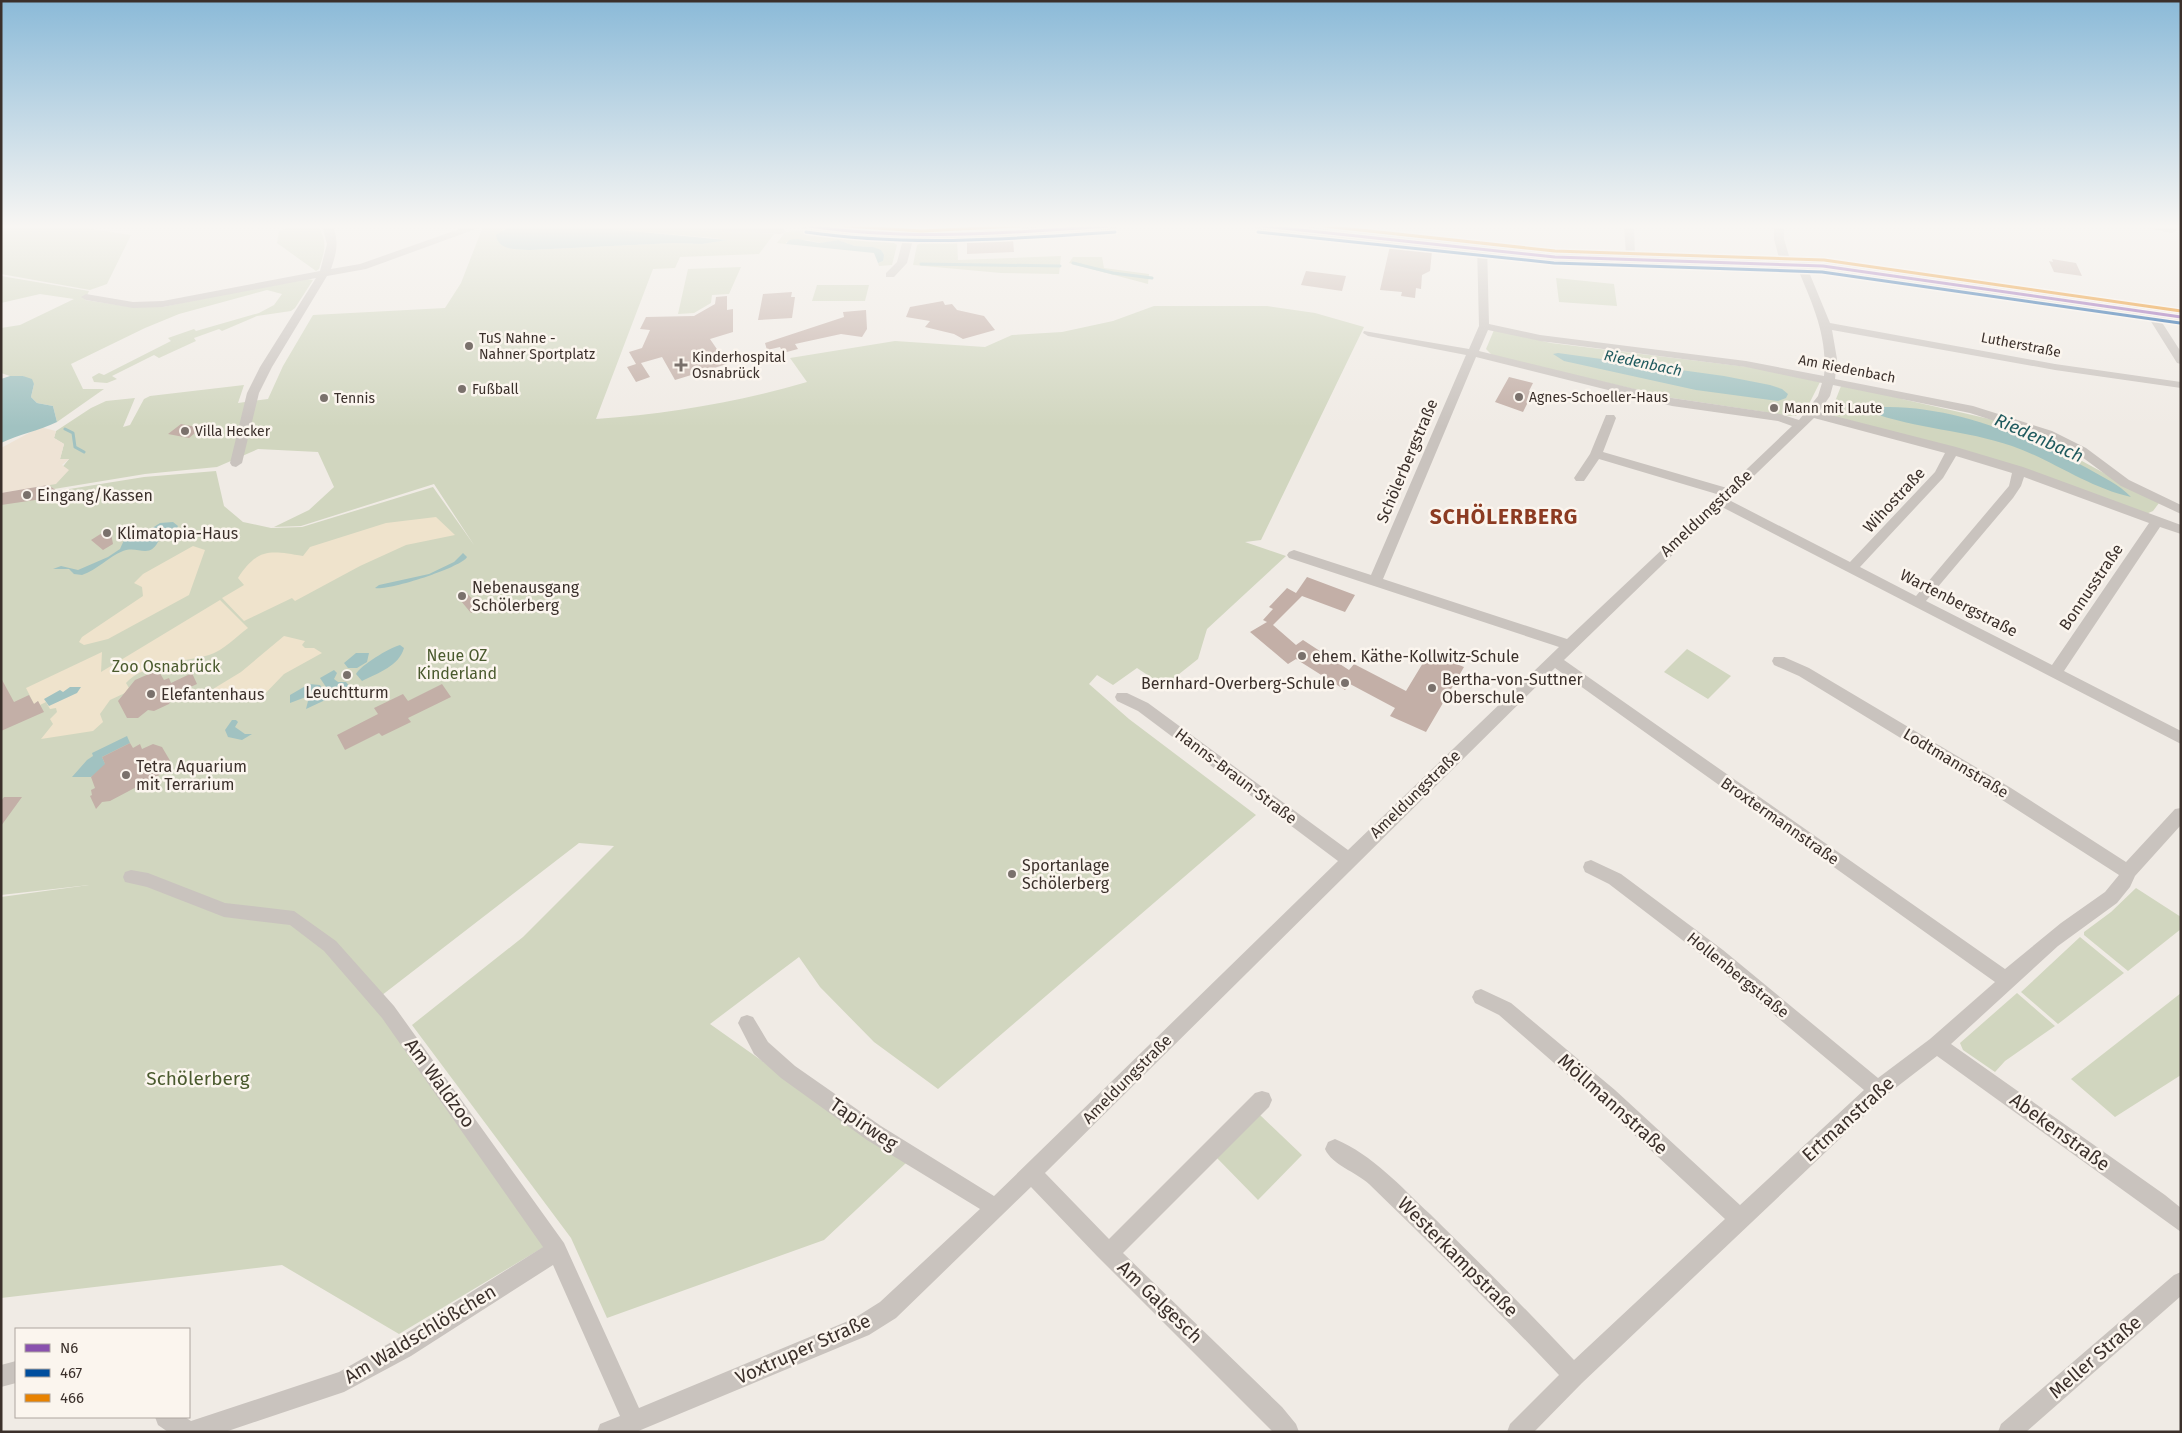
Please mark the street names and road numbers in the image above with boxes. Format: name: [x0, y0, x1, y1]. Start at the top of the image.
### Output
street label: Lutherstraße: [1980, 329, 2062, 361]
street label: Am Riedenbach: [1797, 351, 1897, 387]
street label: Schölerbergstraße: [1372, 396, 1442, 526]
street label: Wihostraße: [1859, 463, 1929, 537]
street label: Ameldungstraße: [1656, 466, 1756, 560]
street label: Bonnusstraße: [2055, 540, 2127, 634]
street label: Wartenbergstraße: [1897, 565, 2021, 641]
street label: Hanns-Braun-Straße: [1171, 724, 1301, 828]
street label: Lodtmannstraße: [1900, 724, 2012, 802]
street label: Ameldungstraße: [1366, 746, 1464, 842]
street label: Broxtermannstraße: [1717, 773, 1843, 869]
street label: Hollenbergstraße: [1683, 928, 1793, 1022]
street label: Ameldungstraße: [1078, 1030, 1176, 1128]
street label: Am Waldzoo: [400, 1034, 480, 1132]
street label: Möllmannstraße: [1553, 1049, 1673, 1159]
street label: Ertmanstraße: [1797, 1072, 1899, 1166]
street label: Abekenstraße: [2006, 1088, 2114, 1176]
street label: Tapirweg: [826, 1093, 902, 1155]
street label: Westerkampstraße: [1393, 1192, 1523, 1322]
street label: Am Galgesch: [1113, 1256, 1207, 1348]
street label: Am Waldschlößchen: [340, 1280, 500, 1388]
street label: Voxtruper Straße: [732, 1309, 874, 1389]
street label: Meller Straße: [2044, 1311, 2146, 1403]

